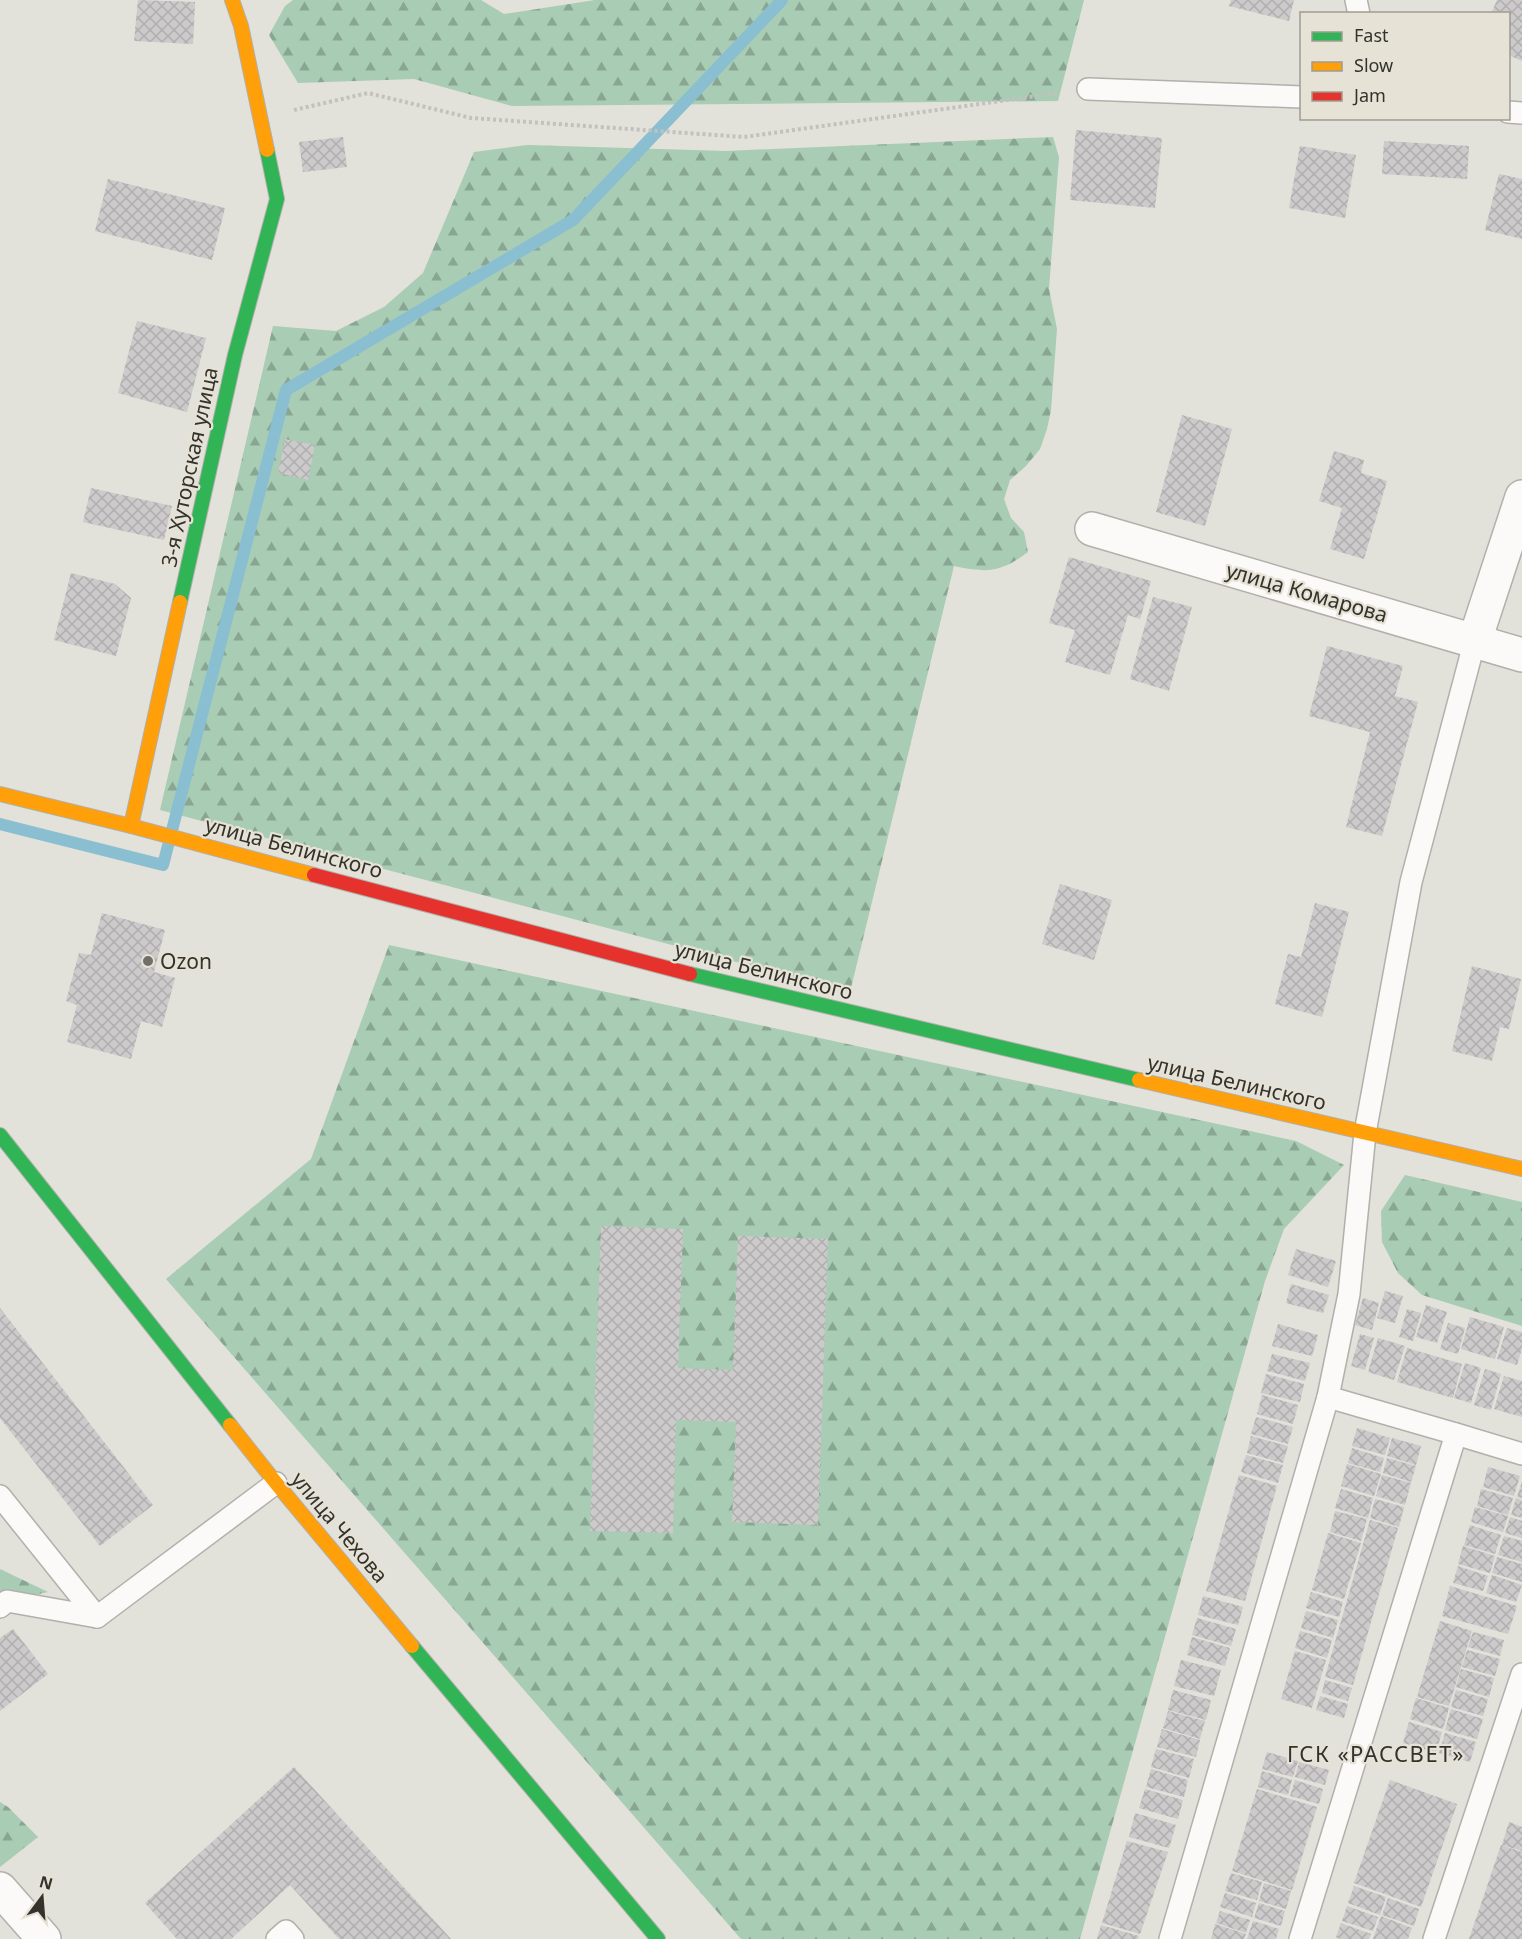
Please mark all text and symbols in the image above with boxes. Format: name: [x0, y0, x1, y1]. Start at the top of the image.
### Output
legend: [1300, 12, 1510, 120]
text: Fast: [1354, 23, 1389, 47]
text: Slow: [1354, 53, 1393, 77]
text: Jam: [1352, 83, 1386, 107]
street label: 3-я Хуторская улица: [154, 364, 224, 570]
street label: улица Комарова: [1223, 556, 1391, 628]
street label: улица Белинского: [202, 810, 386, 884]
street label: улица Белинского: [672, 934, 856, 1006]
place label: Ozon: [160, 947, 212, 975]
marker: Ozon: [141, 954, 155, 968]
street label: улица Белинского: [1145, 1048, 1329, 1116]
street label: улица Чехова: [285, 1466, 395, 1588]
district label: ГСК «РАССВЕТ»: [1287, 1738, 1465, 1768]
north arrow: [12, 1867, 72, 1927]
text: N: [37, 1870, 55, 1895]

